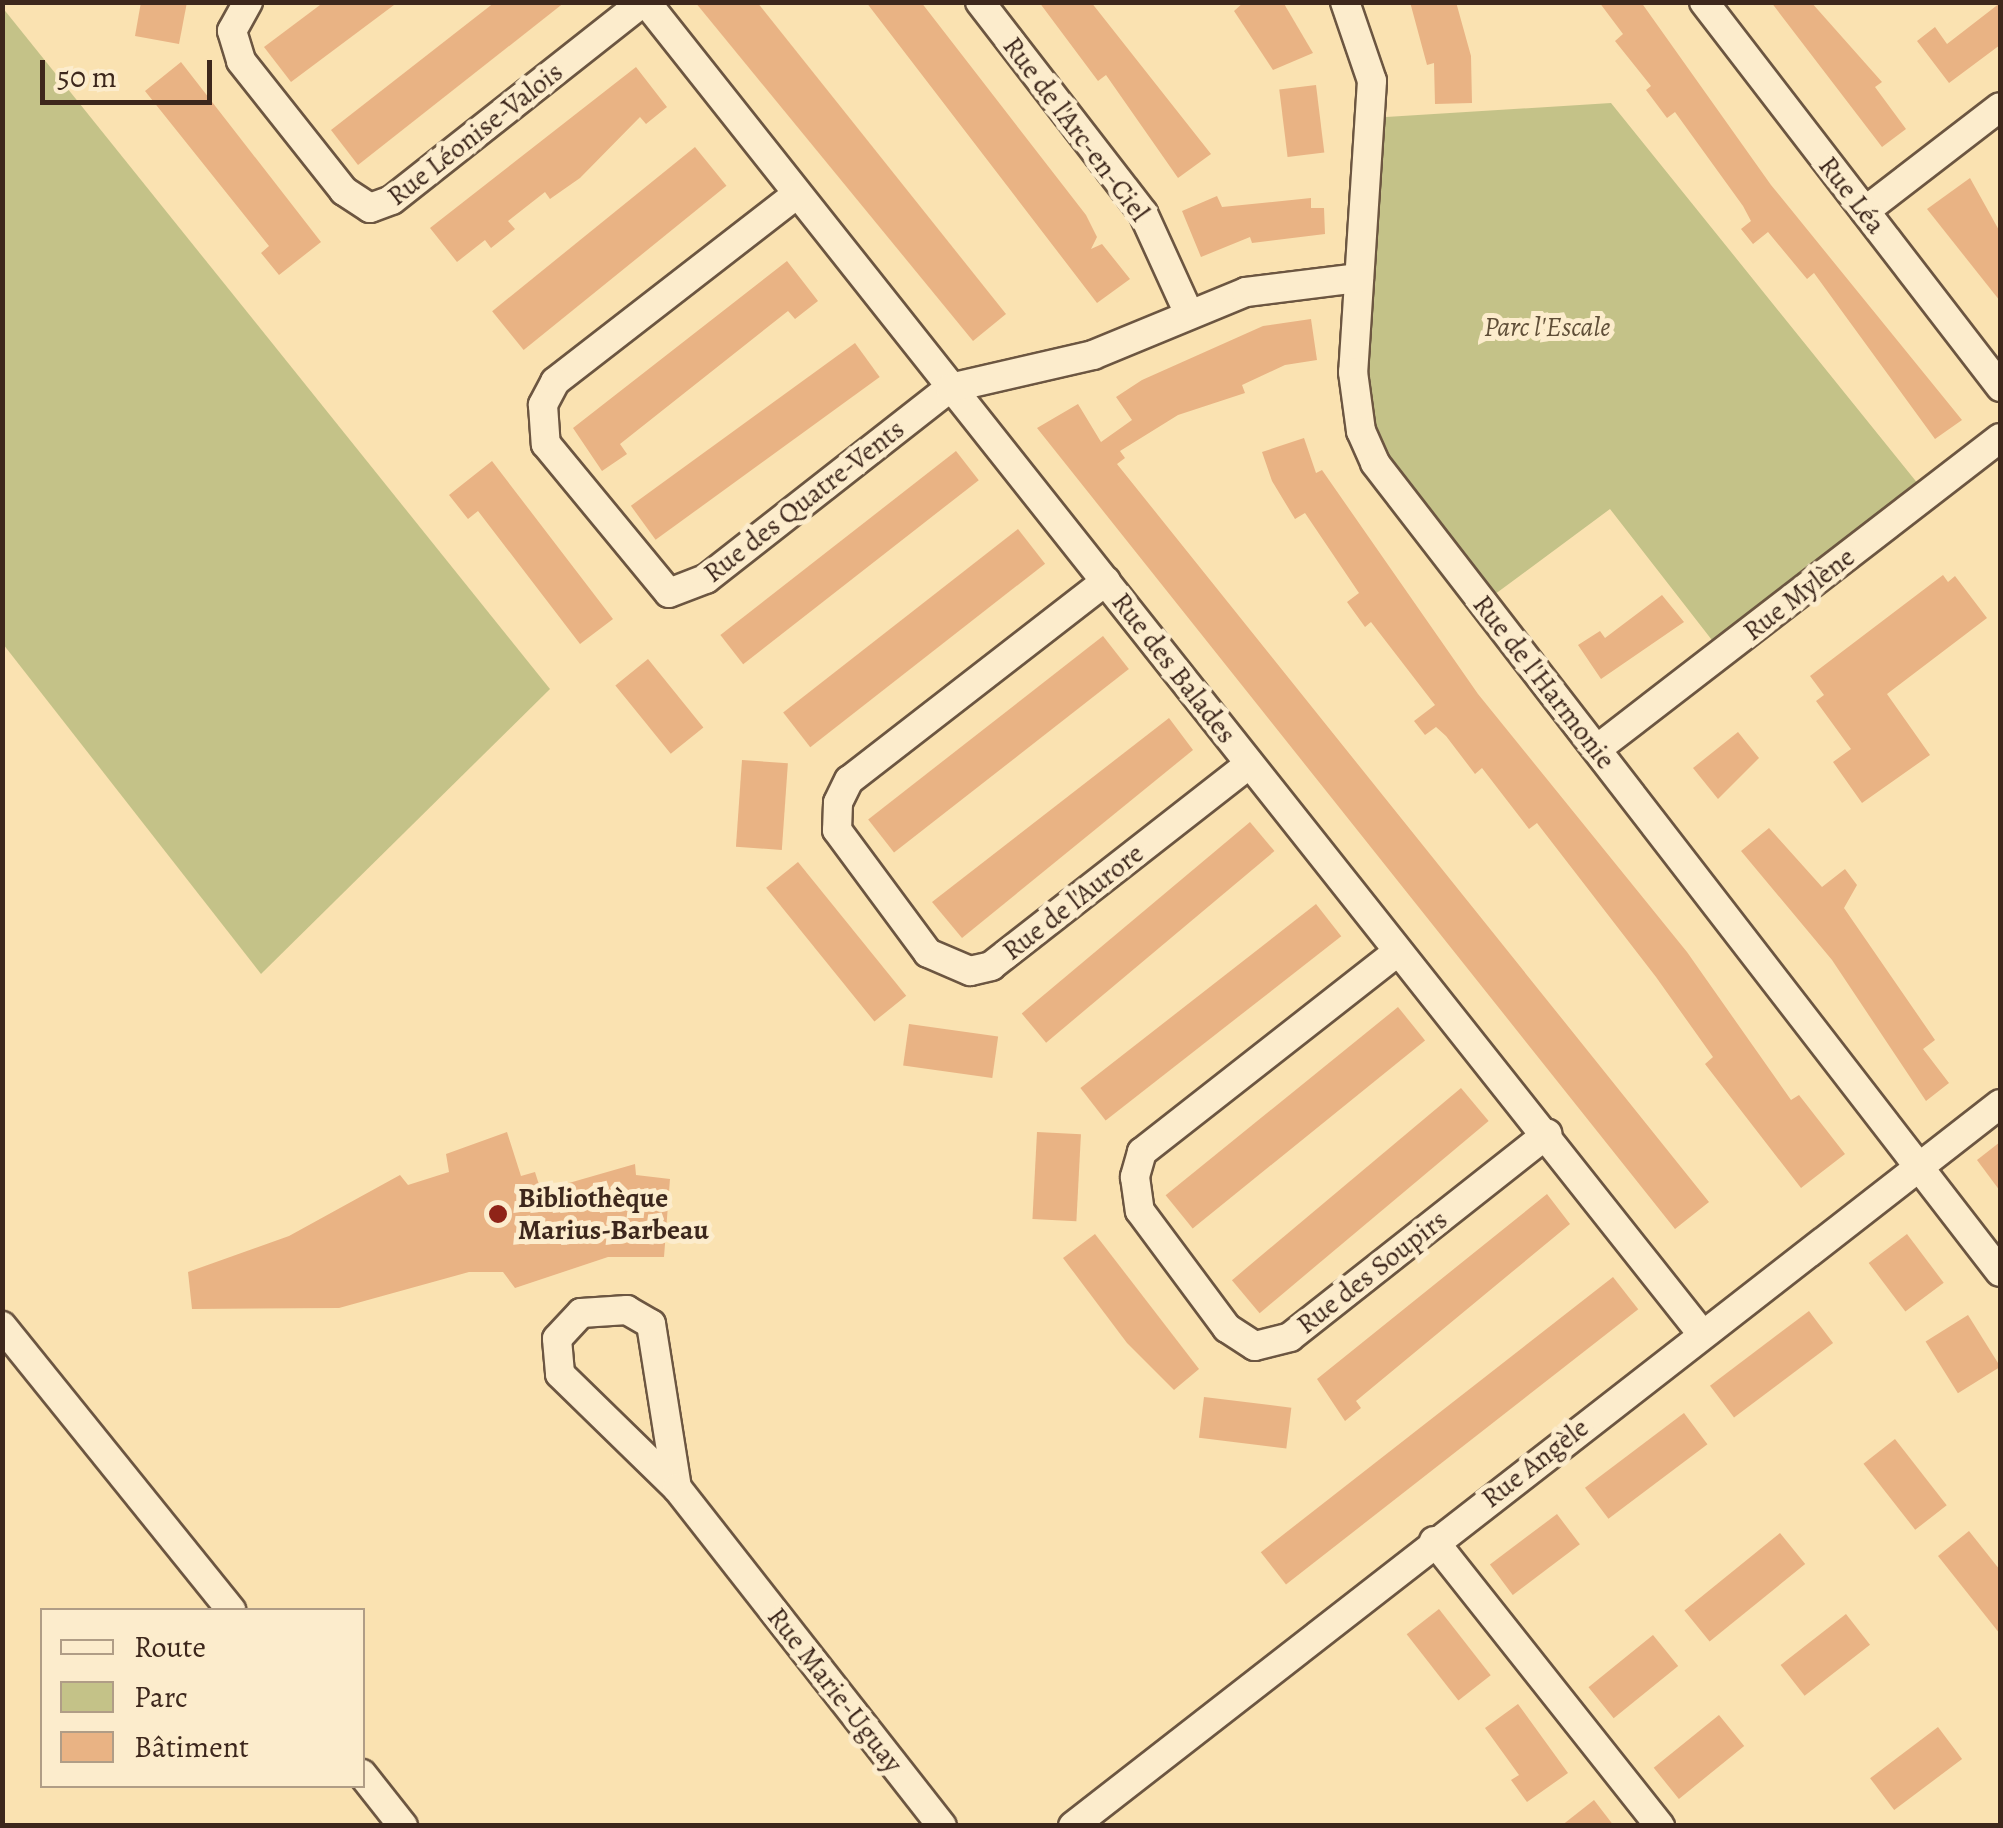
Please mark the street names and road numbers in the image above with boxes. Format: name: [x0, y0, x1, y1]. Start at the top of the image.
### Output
street label: Rue de l'Arc-en-Ciel: [996, 30, 1156, 228]
street label: Rue Léonise-Valois: [381, 55, 569, 213]
street label: Rue Léa: [1811, 149, 1893, 241]
street label: Rue des Quatre-Vents: [697, 412, 911, 590]
street label: Rue Mylène: [1736, 540, 1862, 648]
street label: Rue des Balades: [1105, 586, 1243, 750]
street label: Rue de l'Harmonie: [1466, 588, 1622, 776]
street label: Rue de l'Aurore: [996, 836, 1150, 968]
street label: Rue des Soupirs: [1290, 1203, 1454, 1341]
street label: Rue Angèle: [1475, 1411, 1595, 1515]
street label: Rue Marie-Uguay: [760, 1601, 910, 1779]

